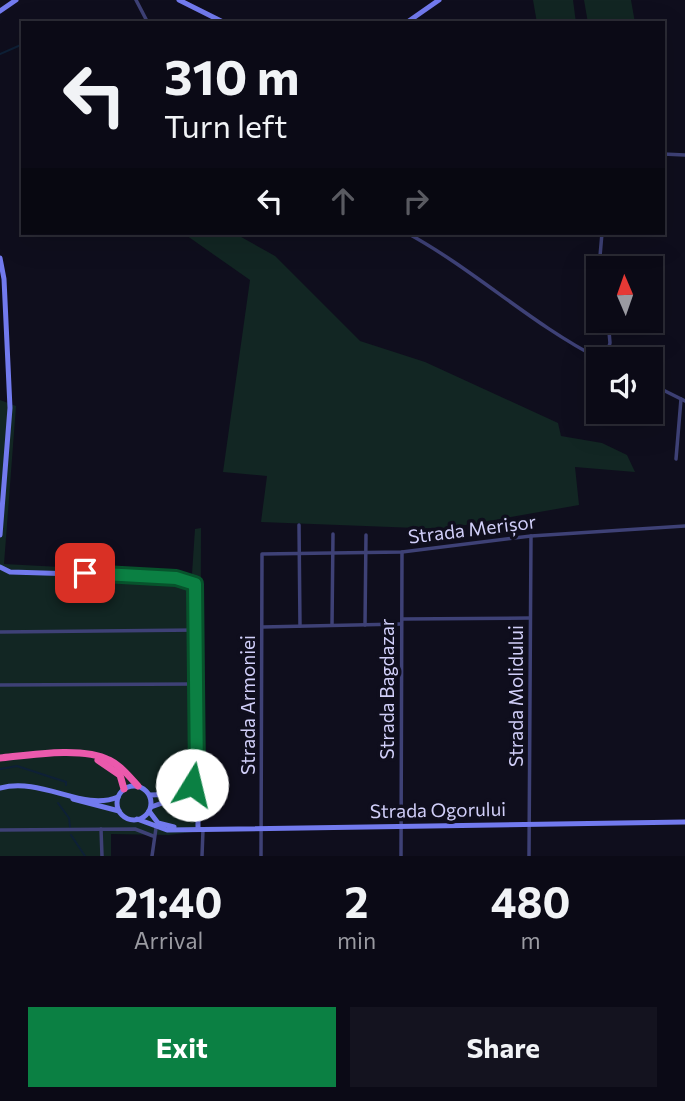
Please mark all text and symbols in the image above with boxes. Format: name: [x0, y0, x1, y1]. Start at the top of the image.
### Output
text: 310 m: [164, 45, 299, 105]
icon: left: [49, 49, 140, 140]
text: Turn left: [164, 105, 288, 145]
icon: left: [251, 182, 289, 220]
icon: ahead: [324, 182, 362, 220]
icon: right: [397, 182, 435, 220]
north arrow: [586, 256, 663, 332]
map controls: [586, 256, 663, 424]
button: sound: [586, 347, 663, 424]
street label: Strada Merișor: [407, 509, 538, 550]
pin: [55, 543, 115, 603]
icon: arrive: [66, 554, 104, 592]
street label: Strada Bagdazar: [375, 618, 398, 759]
street label: Strada Molidului: [504, 625, 527, 767]
street label: Strada Armoniei: [236, 635, 259, 775]
position arrow: [155, 748, 229, 822]
street label: Strada Ogorului: [370, 797, 506, 822]
text: 21:40: [115, 875, 222, 927]
text: 2: [345, 875, 368, 927]
text: 480: [491, 875, 570, 927]
text: Arrival: [134, 926, 203, 954]
text: min: [337, 926, 376, 954]
text: m: [520, 926, 541, 954]
button: Exit: [28, 1007, 336, 1087]
button: Share: [350, 1007, 657, 1087]

